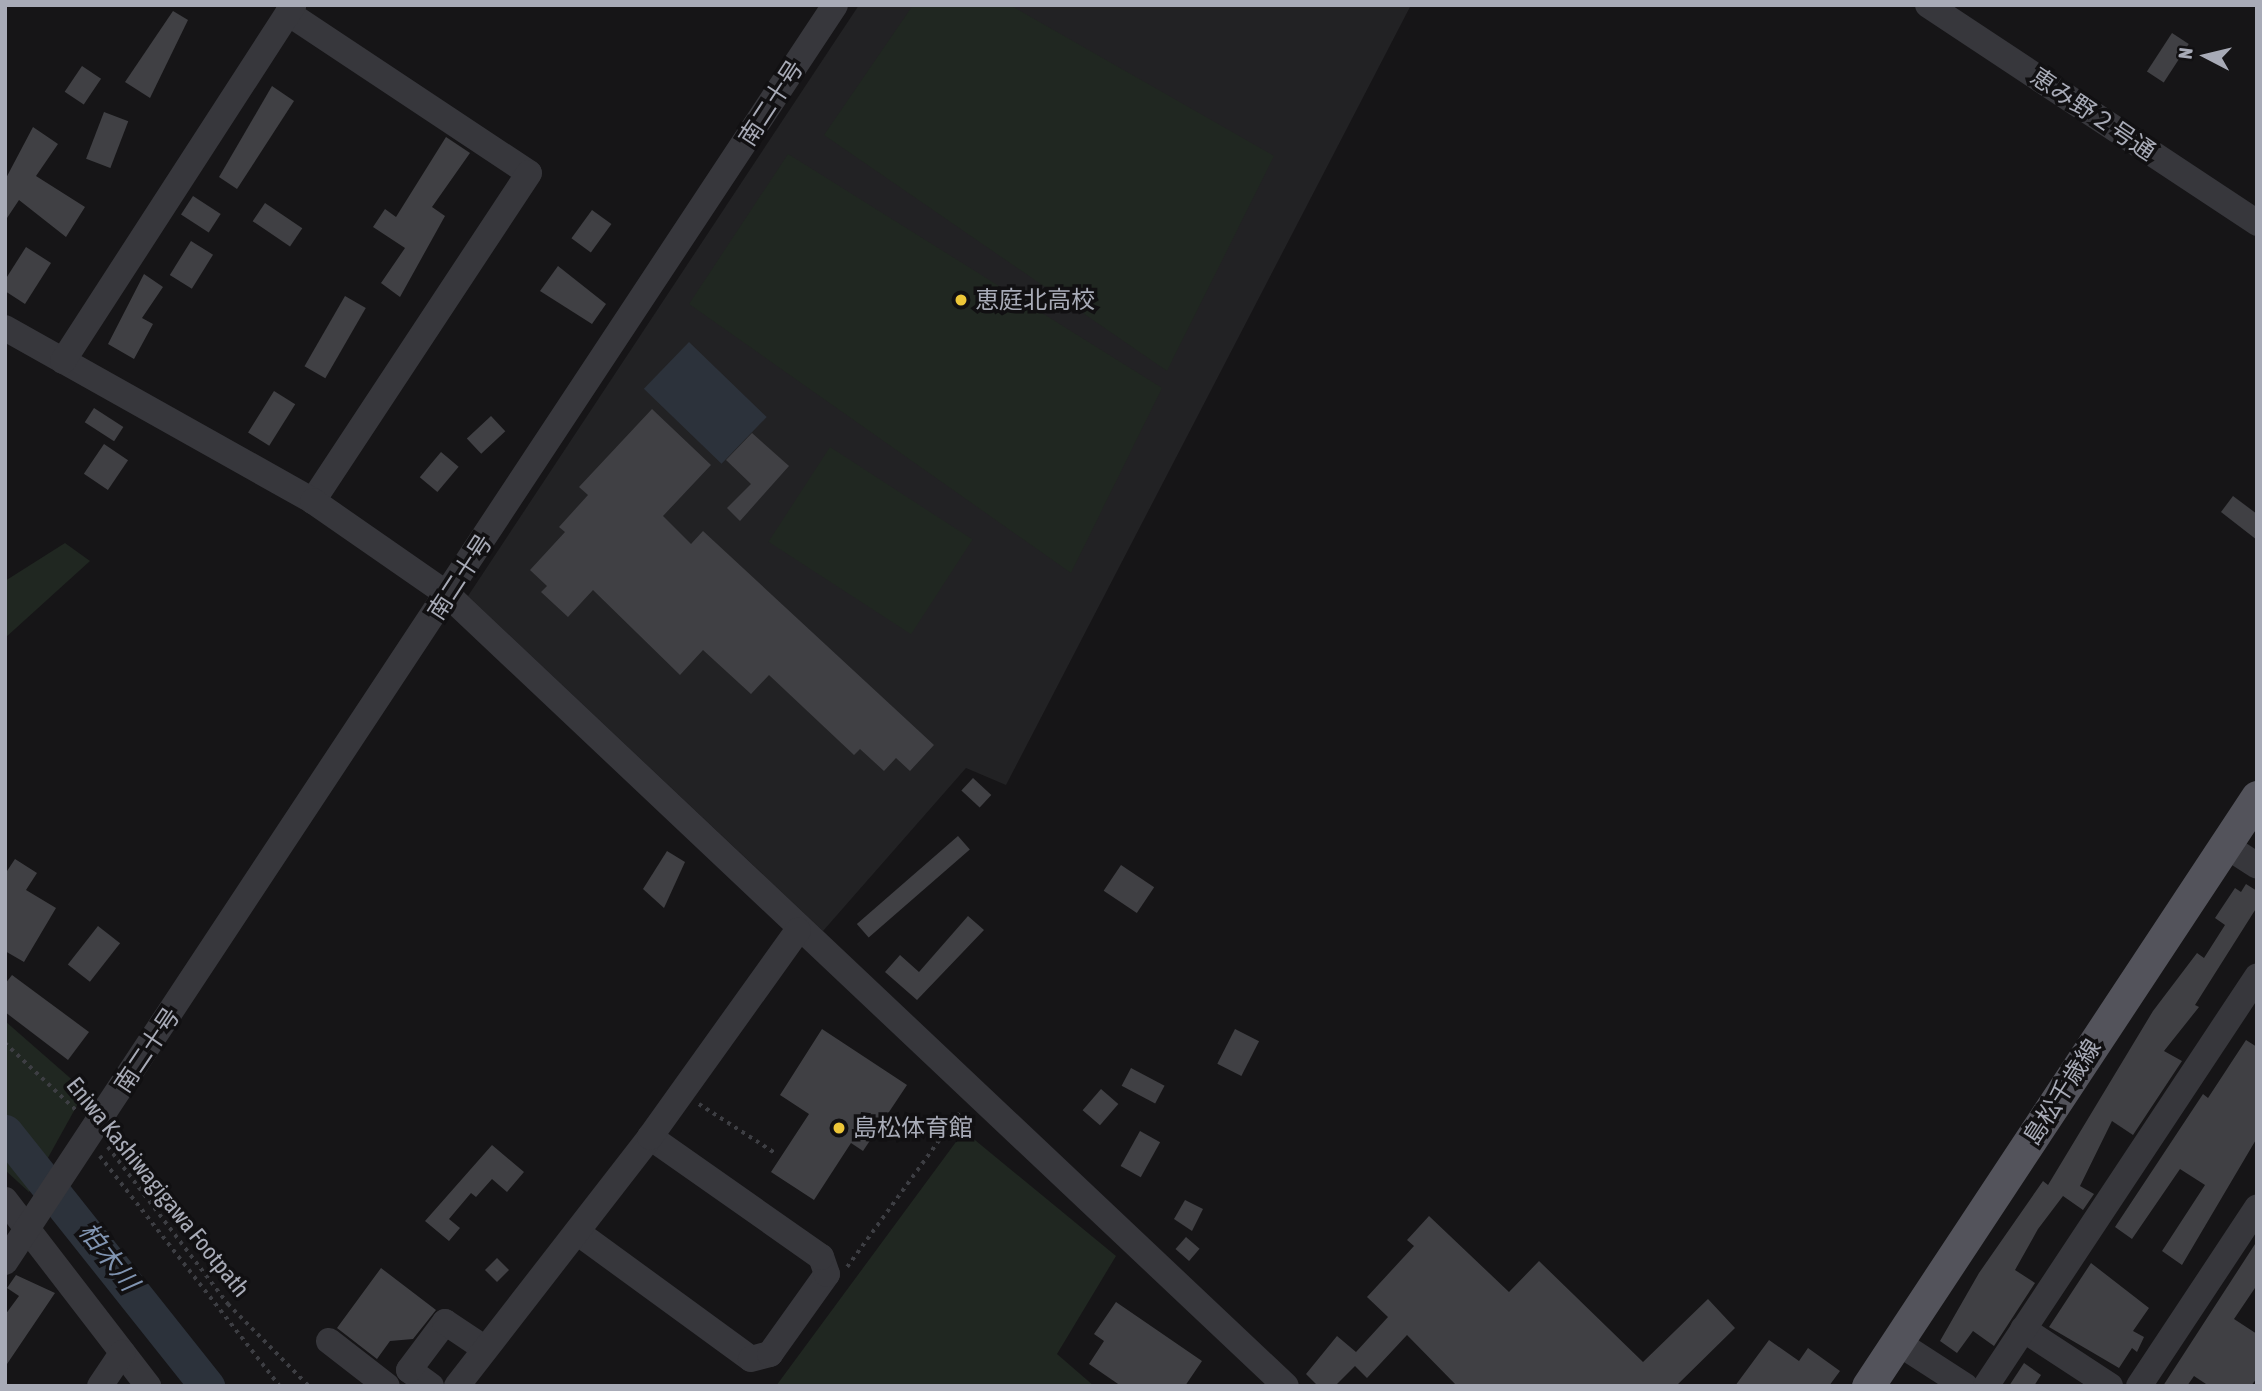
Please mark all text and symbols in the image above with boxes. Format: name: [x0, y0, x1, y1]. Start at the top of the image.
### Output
north arrow: [2171, 21, 2241, 91]
text: N: [2174, 47, 2197, 60]
street label: 南二十号: [733, 55, 809, 151]
street label: 恵み野２号通: [2025, 62, 2161, 166]
place label: 恵庭北高校: [975, 286, 1095, 314]
marker: 恵庭北高校: [953, 292, 969, 308]
street label: 南二十号: [422, 529, 498, 625]
street label: 南二十号: [108, 1002, 186, 1098]
street label: 島松千歳線: [2017, 1034, 2107, 1150]
street label: Eniwa Kashiwagigawa Footpath: [60, 1071, 256, 1303]
place label: 島松体育館: [853, 1114, 973, 1142]
marker: 島松体育館: [831, 1120, 847, 1136]
water label: 柏木川: [72, 1217, 144, 1297]

